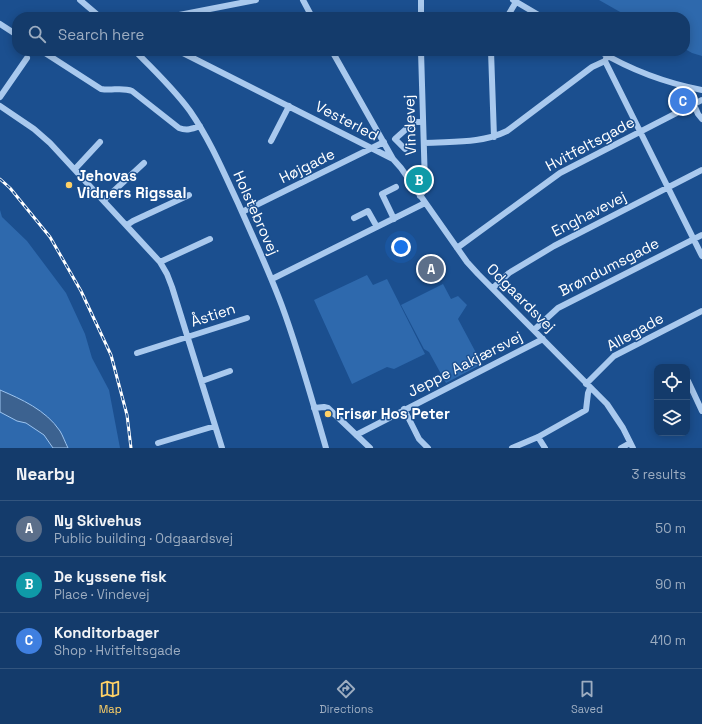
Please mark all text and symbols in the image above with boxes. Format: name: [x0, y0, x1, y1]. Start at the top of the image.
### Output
search box: [12, 12, 690, 56]
icon: search: [26, 23, 48, 45]
text: Search here: [58, 25, 144, 44]
pin: C: [670, 86, 696, 116]
street label: Vindevej: [399, 94, 420, 156]
street label: Vesterled: [312, 96, 382, 145]
street label: Hvitfeltsgade: [542, 112, 638, 175]
street label: Højgade: [276, 144, 338, 187]
pin: B: [406, 165, 432, 195]
place label: Jehovas Vidners Rigssal: [77, 166, 187, 202]
street label: Holstebrovej: [229, 168, 284, 258]
marker: Jehovas Vidners Rigssal: [64, 180, 74, 190]
street label: Enghavevej: [548, 187, 629, 241]
street label: Brøndumsgade: [555, 233, 662, 300]
your location: [391, 237, 411, 257]
pin: A: [418, 254, 444, 284]
street label: Odgaardsvej: [483, 259, 560, 336]
street label: Åstien: [188, 298, 238, 331]
street label: Allegade: [603, 308, 667, 355]
street label: Jeppe Aakjærsvej: [404, 326, 525, 401]
map controls: [654, 364, 690, 436]
button: locate: [654, 364, 690, 400]
button: layers: [654, 400, 690, 436]
place label: Frisør Hos Peter: [336, 404, 450, 423]
marker: Frisør Hos Peter: [323, 409, 333, 419]
text: Nearby: [16, 463, 75, 485]
text: 3 results: [632, 466, 686, 483]
text: Ny Skivehus: [54, 511, 142, 530]
text: A: [25, 520, 33, 537]
text: 50 m: [655, 520, 686, 537]
text: Public building · Odgaardsvej: [54, 530, 233, 547]
text: De kyssene fisk: [54, 567, 167, 586]
text: B: [25, 576, 33, 593]
text: 90 m: [655, 576, 686, 593]
text: Place · Vindevej: [54, 586, 149, 603]
text: Konditorbager: [54, 623, 159, 642]
text: C: [25, 632, 33, 649]
text: 410 m: [650, 632, 686, 649]
text: Shop · Hvitfeltsgade: [54, 642, 181, 659]
tab: Map: [99, 678, 122, 716]
tab: Directions: [319, 678, 373, 716]
tab: Saved: [571, 678, 603, 716]

